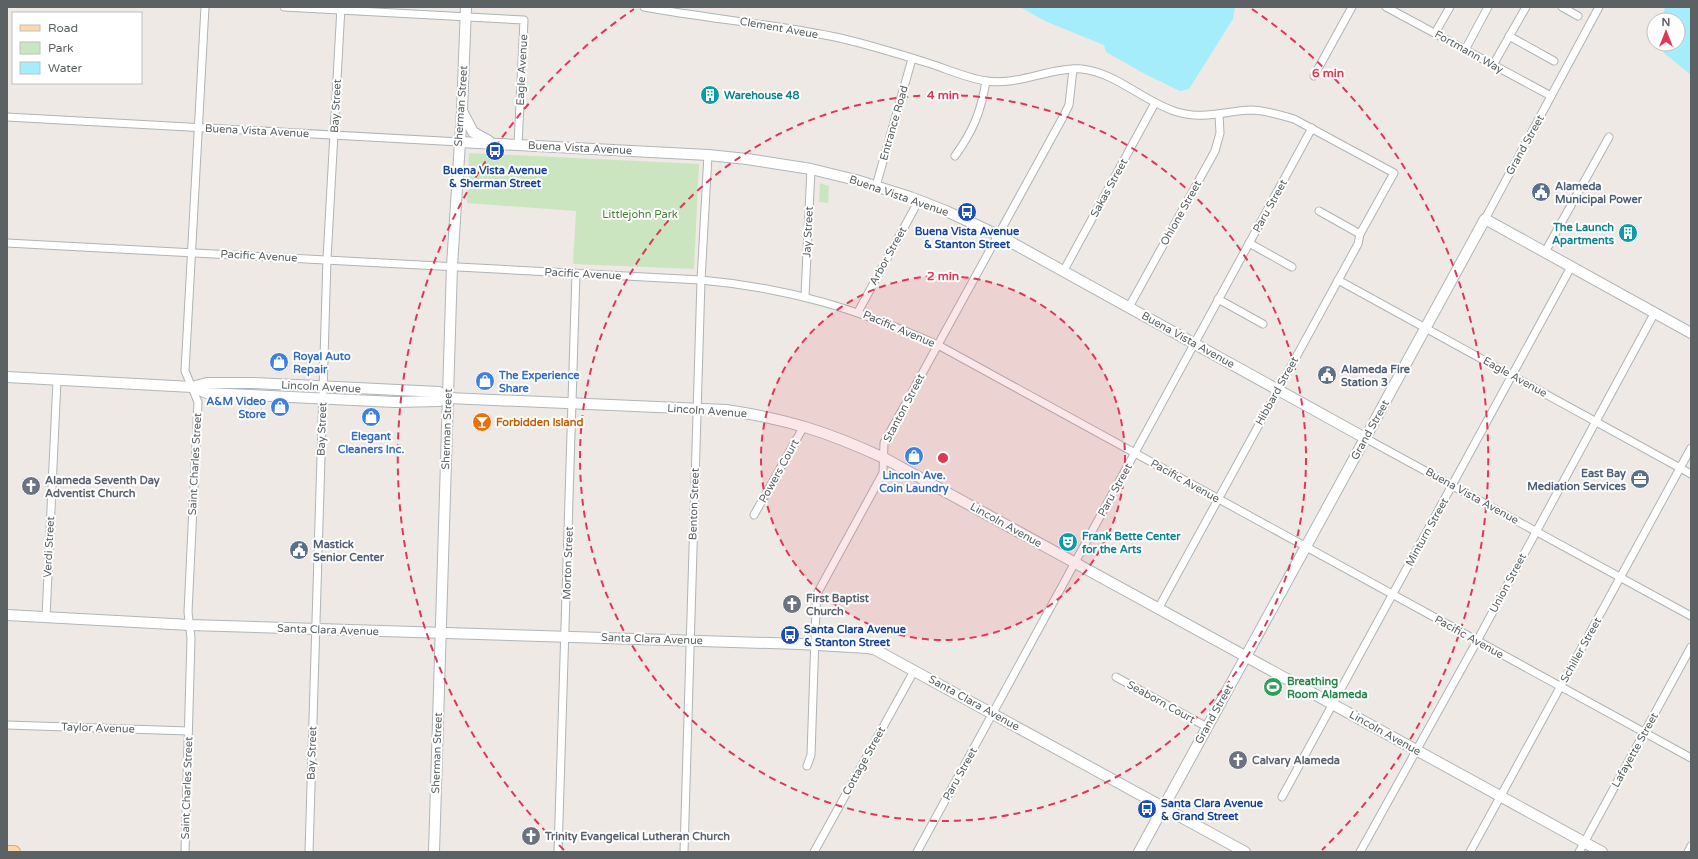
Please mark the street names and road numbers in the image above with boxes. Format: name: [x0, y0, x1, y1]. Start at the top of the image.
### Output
street label: Clement Aveue: [739, 15, 819, 41]
street label: Fortmann Way: [1432, 28, 1506, 76]
street label: Eagle Avenue: [514, 34, 530, 106]
street label: Sherman Street: [452, 65, 470, 147]
street label: Bay Street: [328, 79, 344, 133]
street label: Entrance Road: [877, 84, 911, 162]
street label: Grand Street: [1503, 113, 1547, 177]
street label: Buena Vista Avenue: [205, 122, 309, 140]
street label: Buena Vista Avenue: [528, 139, 632, 157]
street label: Sakas Street: [1088, 157, 1130, 219]
street label: Buena Vista Avenue: [848, 173, 950, 219]
street label: Paru Street: [1250, 177, 1290, 235]
street label: Ohlone Street: [1158, 178, 1204, 248]
street label: Jay Street: [800, 206, 816, 258]
street label: Arbor Street: [867, 225, 909, 287]
street label: Pacific Avenue: [220, 247, 298, 265]
street label: Pacific Avenue: [544, 265, 622, 283]
street label: Pacific Avenue: [861, 308, 937, 350]
street label: Buena Vista Avenue: [1139, 309, 1237, 371]
street label: Hibbard Street: [1253, 354, 1301, 428]
street label: Eagle Avenue: [1481, 354, 1549, 400]
street label: Stanton Street: [881, 372, 927, 444]
street label: Lincoln Avenue: [281, 378, 361, 396]
street label: Sherman Street: [439, 388, 455, 470]
street label: Grand Street: [1348, 398, 1392, 462]
street label: Bay Street: [315, 402, 329, 456]
street label: Lincoln Avenue: [667, 402, 747, 420]
street label: Saint Charles Street: [186, 412, 204, 516]
street label: Powers Court: [756, 437, 802, 505]
street label: Pacific Avenue: [1148, 457, 1222, 505]
street label: Paru Street: [1095, 461, 1135, 519]
street label: Buena Vista Avenue: [1423, 465, 1521, 527]
street label: Benton Street: [686, 468, 702, 540]
street label: Minturn Street: [1403, 496, 1451, 568]
street label: Lincoln Avenue: [968, 500, 1044, 550]
street label: Verdi Street: [41, 516, 57, 578]
street label: Morton Street: [560, 526, 576, 600]
street label: Union Street: [1487, 551, 1529, 615]
street label: Pacific Avenue: [1432, 613, 1506, 661]
street label: Schiller Street: [1558, 615, 1604, 685]
street label: Santa Clara Avenue: [277, 622, 379, 638]
street label: Santa Clara Avenue: [601, 631, 703, 647]
street label: Santa Clara Avenue: [926, 673, 1022, 733]
street label: Seaborn Court: [1125, 678, 1197, 726]
street label: Grand Street: [1192, 682, 1236, 746]
street label: Lincoln Avenue: [1347, 708, 1423, 758]
street label: Lafayette Street: [1609, 710, 1661, 790]
street label: Sherman Street: [429, 712, 445, 794]
street label: Taylor Avenue: [61, 720, 135, 736]
street label: Cottage Street: [840, 725, 888, 797]
street label: Bay Street: [305, 726, 319, 780]
street label: Saint Charles Street: [179, 736, 195, 840]
street label: Paru Street: [940, 745, 980, 803]

